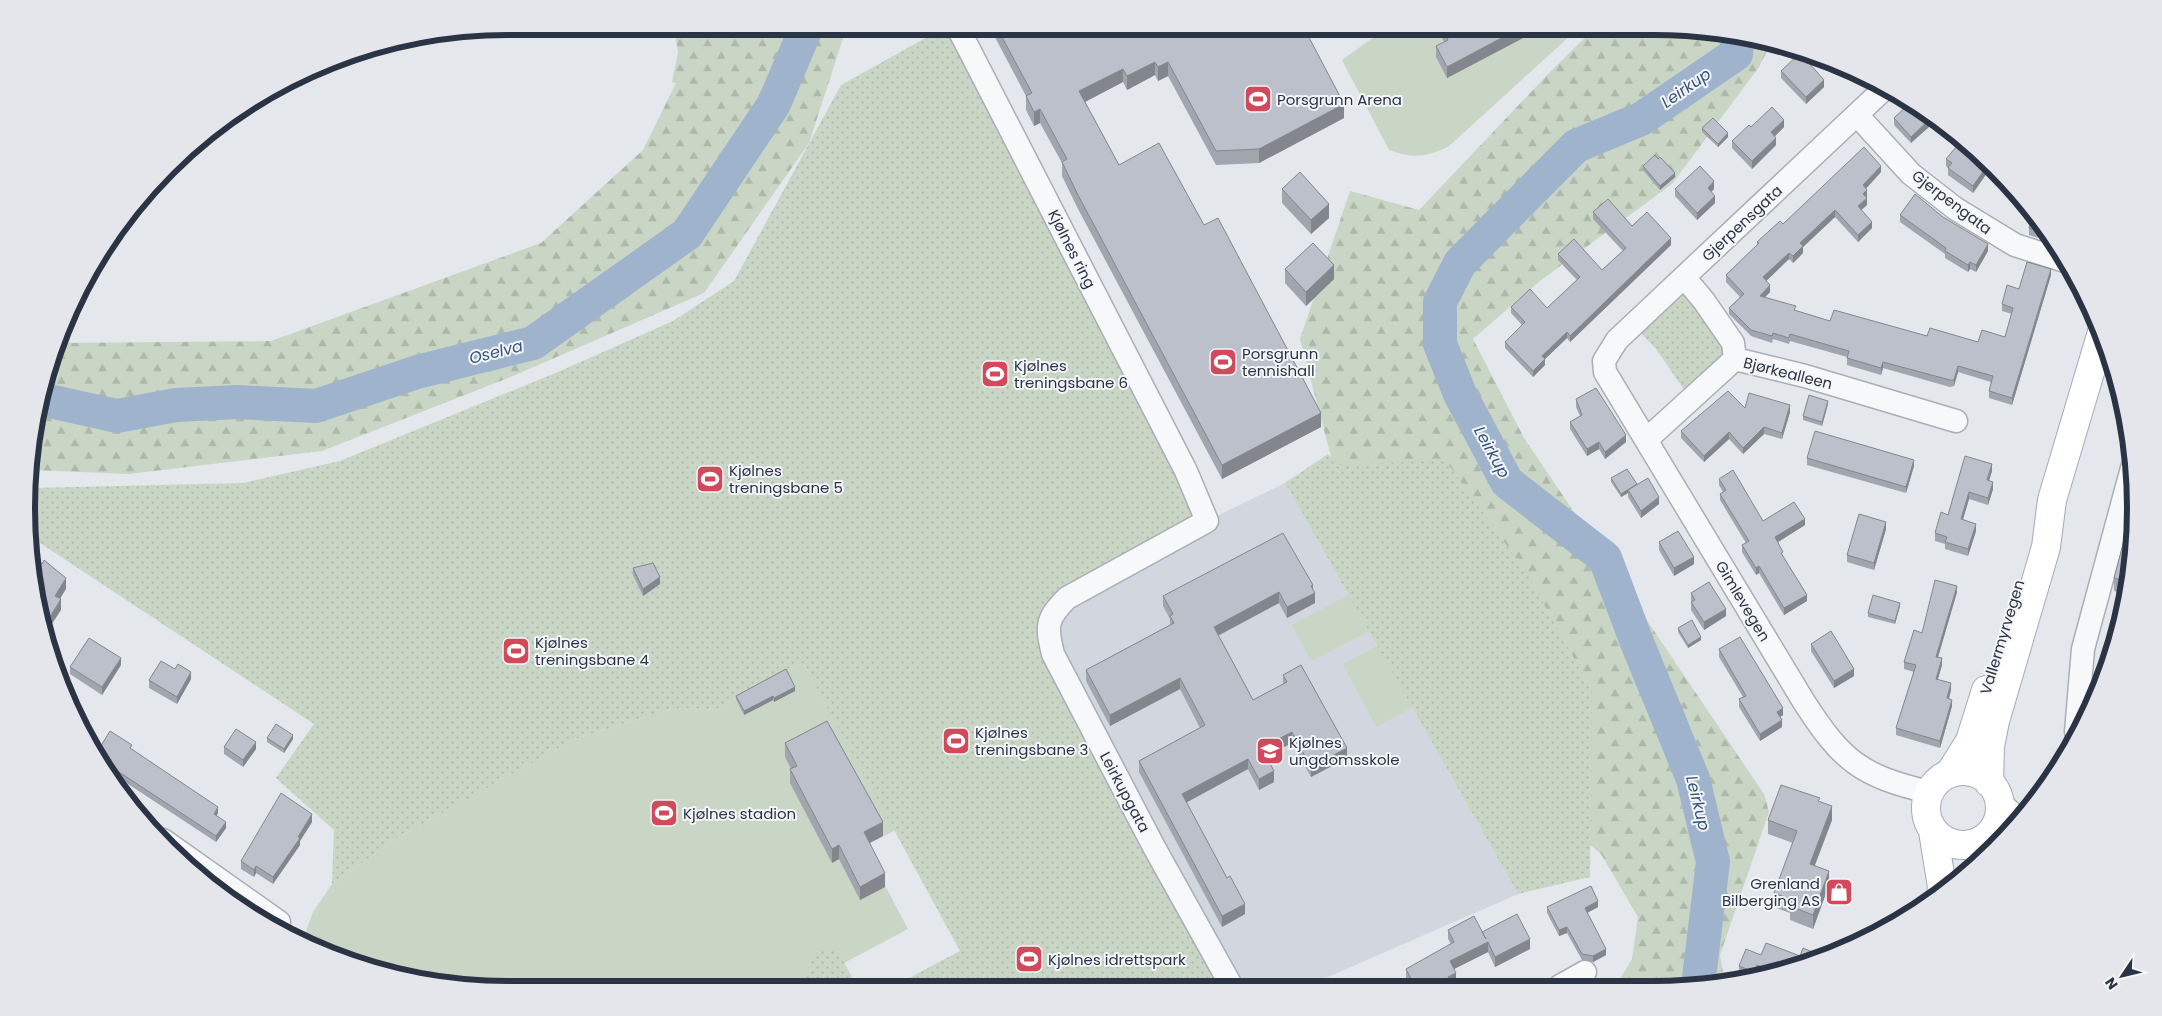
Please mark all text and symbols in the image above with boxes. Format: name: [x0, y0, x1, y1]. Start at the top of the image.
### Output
water label: Leirkup: [1656, 62, 1716, 113]
sports icon: Porsgrunn Arena: [1243, 84, 1273, 114]
place label: Porsgrunn Arena: [1277, 89, 1402, 110]
street label: Gjerpengata: [1908, 165, 1996, 239]
street label: Gjerpensgata: [1697, 180, 1787, 266]
street label: Kjølnes ring: [1043, 206, 1101, 292]
water label: Oselva: [467, 334, 525, 370]
place label: Porsgrunn tennishall: [1242, 343, 1318, 381]
sports icon: Porsgrunn tennishall: [1208, 347, 1238, 377]
street label: Bjørkealleen: [1741, 352, 1835, 394]
place label: Kjølnes treningsbane 6: [1014, 355, 1128, 393]
sports icon: Kjølnes treningsbane 6: [980, 359, 1010, 389]
water label: Leirkup: [1468, 422, 1516, 482]
place label: Kjølnes treningsbane 5: [729, 460, 843, 498]
sports icon: Kjølnes treningsbane 5: [695, 464, 725, 494]
street label: Gimlevegen: [1711, 557, 1775, 645]
street label: Vallermyrvegen: [1975, 577, 2029, 697]
place label: Kjølnes treningsbane 4: [535, 632, 649, 670]
sports icon: Kjølnes treningsbane 4: [501, 636, 531, 666]
place label: Kjølnes treningsbane 3: [975, 722, 1088, 760]
sports icon: Kjølnes treningsbane 3: [941, 726, 971, 756]
place label: Kjølnes ungdomsskole: [1289, 732, 1400, 770]
school or university icon: Kjølnes ungdomsskole: [1255, 736, 1285, 766]
street label: Leirkupgata: [1095, 748, 1155, 836]
water label: Leirkup: [1680, 773, 1716, 833]
sports icon: Kjølnes stadion: [649, 798, 679, 828]
place label: Kjølnes stadion: [683, 803, 796, 824]
place label: Grenland Bilberging AS: [1722, 873, 1820, 911]
shop icon: Grenland Bilberging AS: [1824, 877, 1854, 907]
sports icon: Kjølnes idrettspark: [1014, 944, 1044, 974]
place label: Kjølnes idrettspark: [1048, 949, 1186, 970]
north arrow: [2097, 951, 2147, 1001]
text: N: [2100, 973, 2123, 994]

